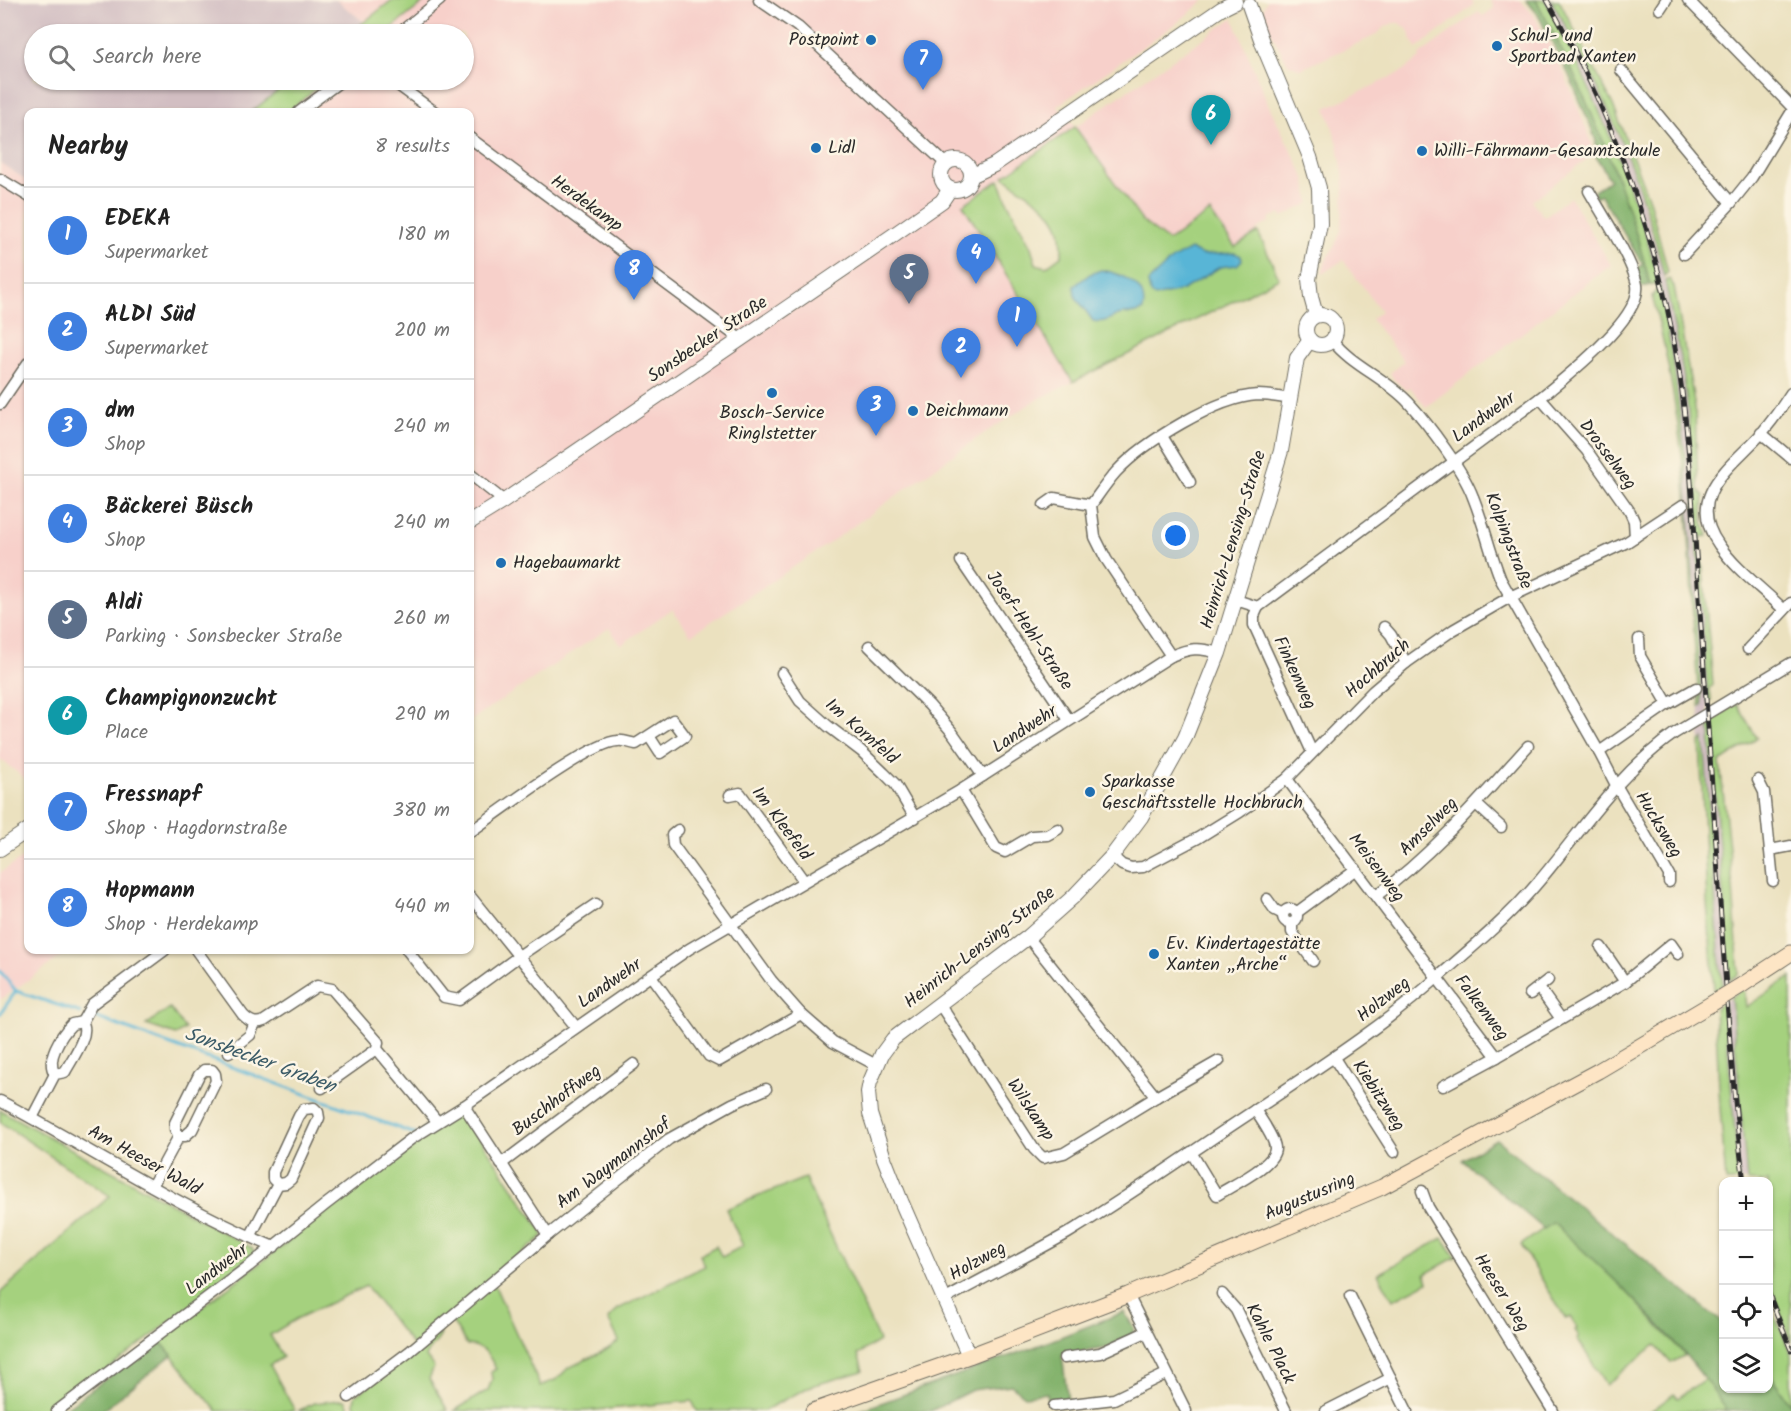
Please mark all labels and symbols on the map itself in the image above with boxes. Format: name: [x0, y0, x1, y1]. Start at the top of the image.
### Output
place label: Schul- und Sportbad Xanten: [1509, 22, 1636, 72]
place label: Postpoint: [789, 26, 860, 55]
marker: Postpoint: [864, 33, 878, 47]
marker: Schul- und Sportbad Xanten: [1490, 39, 1504, 53]
pin: 7: [904, 40, 942, 90]
pin: 6: [1192, 96, 1230, 145]
place label: Lidl: [828, 134, 856, 163]
place label: Willi-Fährmann-Gesamtschule: [1434, 137, 1660, 166]
marker: Lidl: [809, 141, 823, 155]
marker: Willi-Fährmann-Gesamtschule: [1415, 144, 1429, 158]
street label: Herdekamp: [544, 168, 628, 240]
pin: 4: [956, 234, 996, 284]
pin: 8: [614, 250, 654, 300]
pin: 5: [890, 254, 928, 304]
street label: Sonsbecker Straße: [642, 289, 774, 391]
pin: 1: [998, 298, 1036, 347]
pin: 2: [942, 328, 980, 378]
street label: Landwehr: [1446, 384, 1523, 451]
marker: Bosch-Service Ringlstetter: [765, 386, 779, 400]
pin: 3: [856, 386, 896, 436]
place label: Deichmann: [925, 397, 1009, 426]
place label: Bosch-Service Ringlstetter: [720, 399, 824, 449]
marker: Deichmann: [906, 404, 920, 418]
street label: Drosselweg: [1571, 413, 1643, 497]
street label: Heinrich-Lensing-Straße: [1193, 447, 1275, 633]
street label: Kolpingstraße: [1476, 488, 1540, 594]
your location: [1161, 521, 1190, 550]
place label: Hagebaumarkt: [513, 549, 622, 578]
marker: Hagebaumarkt: [494, 556, 508, 570]
street label: Josef-Hehl-Straße: [978, 565, 1080, 697]
street label: Finkenweg: [1264, 631, 1324, 715]
street label: Hochbruch: [1338, 632, 1418, 706]
street label: Im Kornfeld: [818, 692, 905, 773]
street label: Landwehr: [987, 697, 1064, 762]
place label: Sparkasse Geschäftsstelle Hochbruch: [1102, 768, 1303, 818]
street label: Im Kleefeld: [743, 781, 819, 868]
marker: Sparkasse Geschäftsstelle Hochbruch: [1083, 785, 1097, 799]
street label: Hucksweg: [1627, 786, 1689, 864]
street label: Amselweg: [1393, 791, 1465, 863]
street label: Meisenweg: [1340, 827, 1412, 909]
street label: Heinrich-Lensing-Straße: [898, 879, 1062, 1017]
place label: Ev. Kindertagestätte Xanten „Arche“: [1166, 930, 1320, 980]
marker: Ev. Kindertagestätte Xanten „Arche“: [1147, 947, 1161, 961]
street label: Landwehr: [572, 951, 649, 1017]
street label: Falkenweg: [1446, 968, 1516, 1048]
street label: Holzweg: [1351, 970, 1417, 1030]
water label: Sonsbecker Graben: [180, 1019, 341, 1104]
street label: Kiebitzweg: [1344, 1054, 1412, 1138]
street label: Buschhoffweg: [506, 1058, 608, 1144]
street label: Wilskamp: [998, 1073, 1062, 1148]
street label: Am Waymannshof: [550, 1110, 679, 1217]
street label: Am Heeser Wald: [82, 1118, 207, 1205]
street label: Augustusring: [1260, 1165, 1360, 1229]
street label: Holzweg: [944, 1234, 1012, 1290]
street label: Landwehr: [179, 1236, 256, 1303]
street label: Heeser Weg: [1465, 1248, 1537, 1338]
street label: Kahle Plack: [1237, 1298, 1303, 1390]

